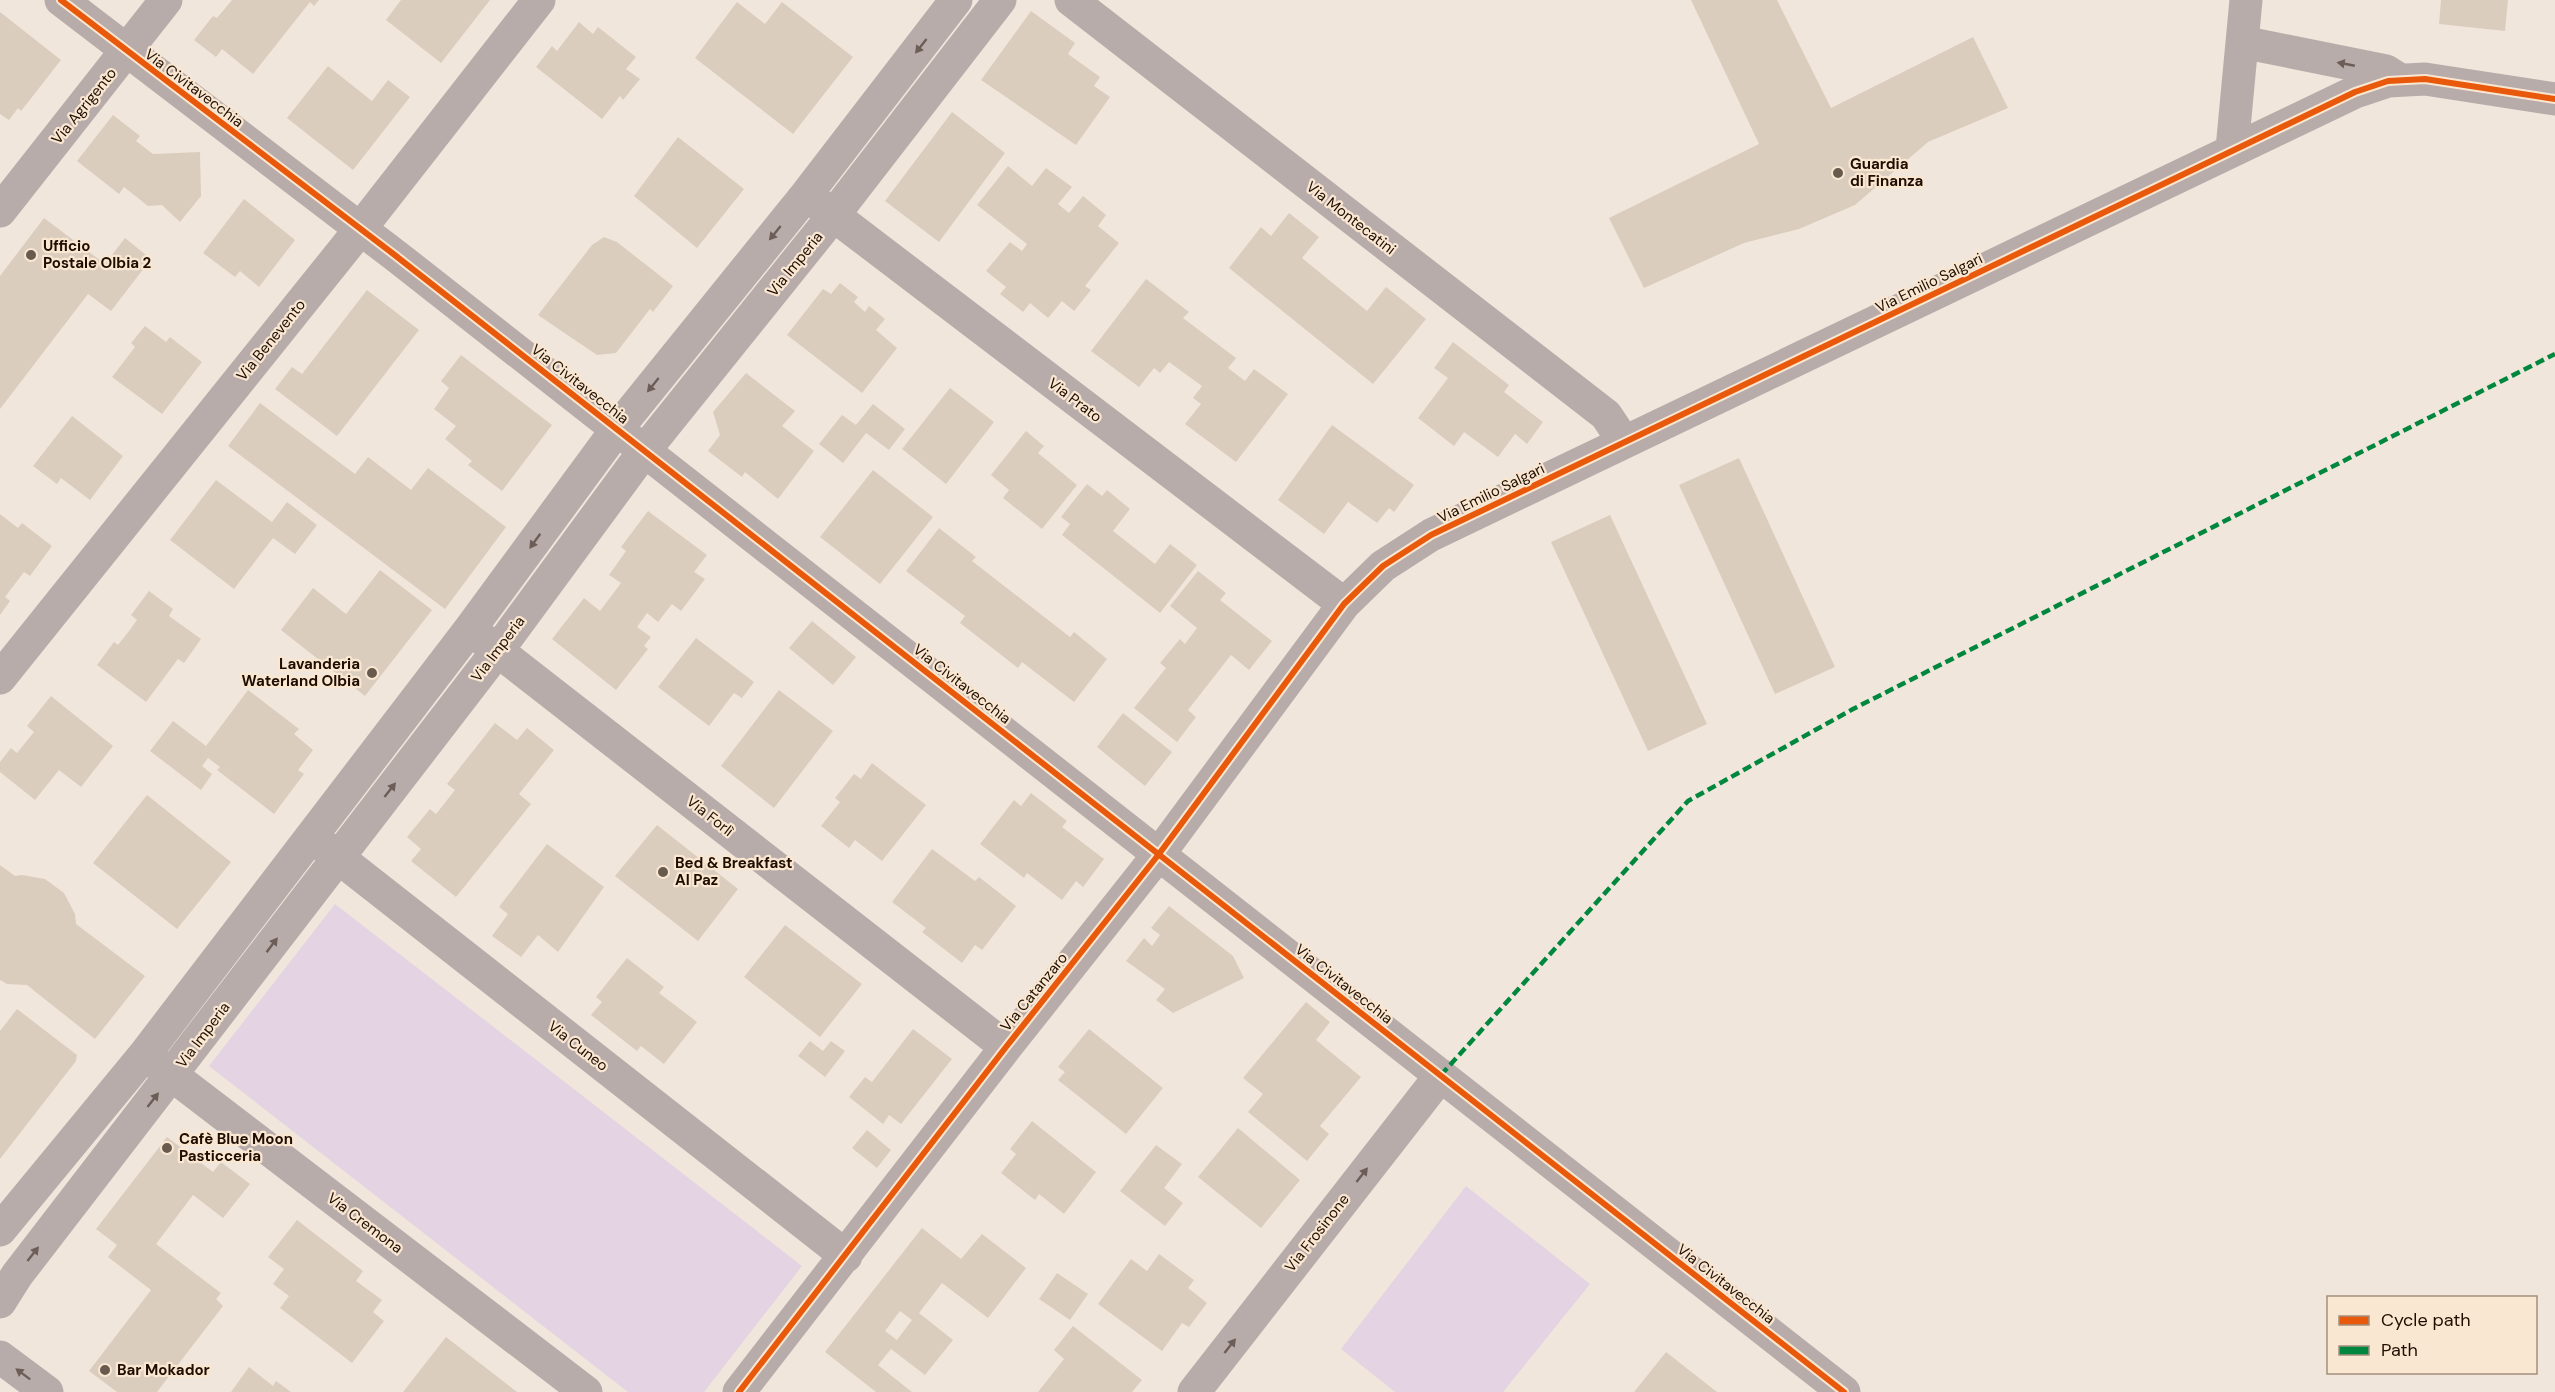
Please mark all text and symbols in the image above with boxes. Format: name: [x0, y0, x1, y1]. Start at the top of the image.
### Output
one-way arrow: [915, 39, 927, 54]
street label: Via Civitavecchia: [140, 44, 248, 132]
one-way arrow: [2337, 58, 2356, 68]
street label: Via Agrigento: [47, 63, 121, 148]
place label: Guardia di Finanza: [1850, 154, 1923, 191]
marker: Guardia di Finanza: [1831, 166, 1845, 180]
street label: Via Montecatini: [1302, 177, 1400, 259]
one-way arrow: [768, 225, 781, 241]
street label: Via Imperia: [763, 227, 827, 301]
place label: Ufficio Postale Olbia 2: [43, 236, 152, 273]
marker: Ufficio Postale Olbia 2: [24, 248, 38, 262]
street label: Via Emilio Salgari: [1872, 248, 1986, 318]
street label: Via Benevento: [232, 295, 310, 385]
street label: Via Civitavecchia: [527, 339, 633, 429]
street label: Via Prato: [1044, 373, 1106, 427]
one-way arrow: [646, 377, 659, 393]
street label: Via Emilio Salgari: [1434, 458, 1548, 528]
one-way arrow: [529, 532, 541, 548]
street label: Via Imperia: [467, 612, 529, 686]
street label: Via Civitavecchia: [909, 639, 1015, 729]
place label: Lavanderia Waterland Olbia: [242, 654, 360, 691]
marker: Lavanderia Waterland Olbia: [365, 666, 379, 680]
one-way arrow: [384, 783, 396, 798]
street label: Via Forlì: [682, 791, 738, 841]
place label: Bed & Breakfast Al Paz: [675, 853, 793, 890]
marker: Bed & Breakfast Al Paz: [656, 865, 670, 879]
one-way arrow: [265, 937, 278, 953]
street label: Via Civitavecchia: [1291, 939, 1397, 1029]
street label: Via Catanzaro: [996, 948, 1072, 1036]
street label: Via Imperia: [172, 998, 234, 1072]
street label: Via Cuneo: [544, 1016, 612, 1076]
one-way arrow: [146, 1092, 158, 1107]
place label: Cafè Blue Moon Pasticceria: [179, 1129, 293, 1166]
marker: Cafè Blue Moon Pasticceria: [160, 1141, 174, 1155]
one-way arrow: [1356, 1168, 1368, 1183]
street label: Via Cremona: [323, 1188, 407, 1258]
street label: Via Frosinone: [1280, 1190, 1354, 1276]
street label: Via Civitavecchia: [1673, 1239, 1779, 1329]
one-way arrow: [27, 1246, 40, 1262]
legend: [2327, 1296, 2537, 1374]
text: Cycle path: [2381, 1308, 2471, 1332]
one-way arrow: [1223, 1338, 1235, 1353]
text: Path: [2381, 1338, 2418, 1362]
place label: Bar Mokador: [117, 1360, 210, 1380]
marker: Bar Mokador: [98, 1363, 112, 1377]
one-way arrow: [16, 1369, 31, 1381]

